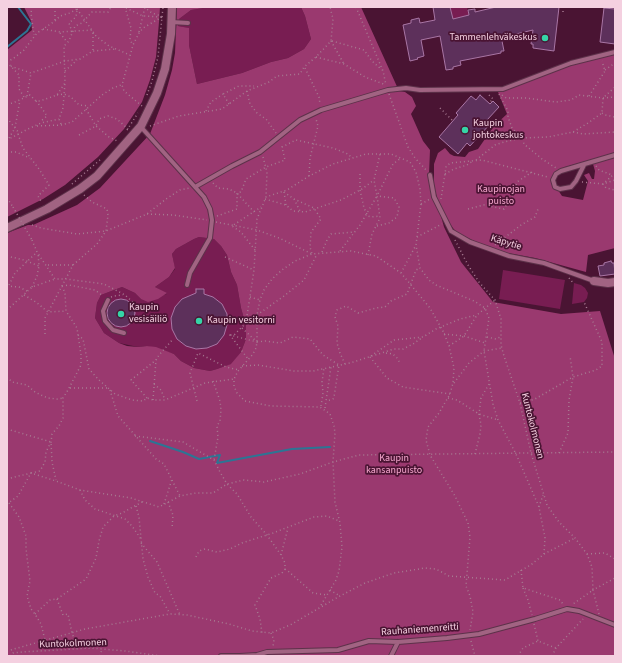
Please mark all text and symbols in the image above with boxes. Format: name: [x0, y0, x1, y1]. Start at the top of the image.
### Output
place label: Tammenlehväkeskus: [449, 32, 537, 44]
marker: Tammenlehväkeskus: [540, 33, 550, 43]
place label: Kaupin johtokeskus: [473, 118, 523, 142]
marker: Kaupin johtokeskus: [460, 125, 470, 135]
park label: Kaupinojan puisto: [477, 184, 525, 208]
street label: Käpytie: [489, 233, 523, 253]
place label: Kaupin vesisäiliö: [129, 302, 167, 326]
marker: Kaupin vesisäiliö: [116, 309, 126, 319]
place label: Kaupin vesitorni: [207, 315, 275, 327]
marker: Kaupin vesitorni: [194, 316, 204, 326]
street label: Kuntokolmonen: [518, 392, 546, 460]
park label: Kaupin kansanpuisto: [366, 453, 422, 476]
street label: Rauhaniemenreitti: [381, 621, 459, 639]
street label: Kuntokolmonen: [39, 637, 107, 651]

